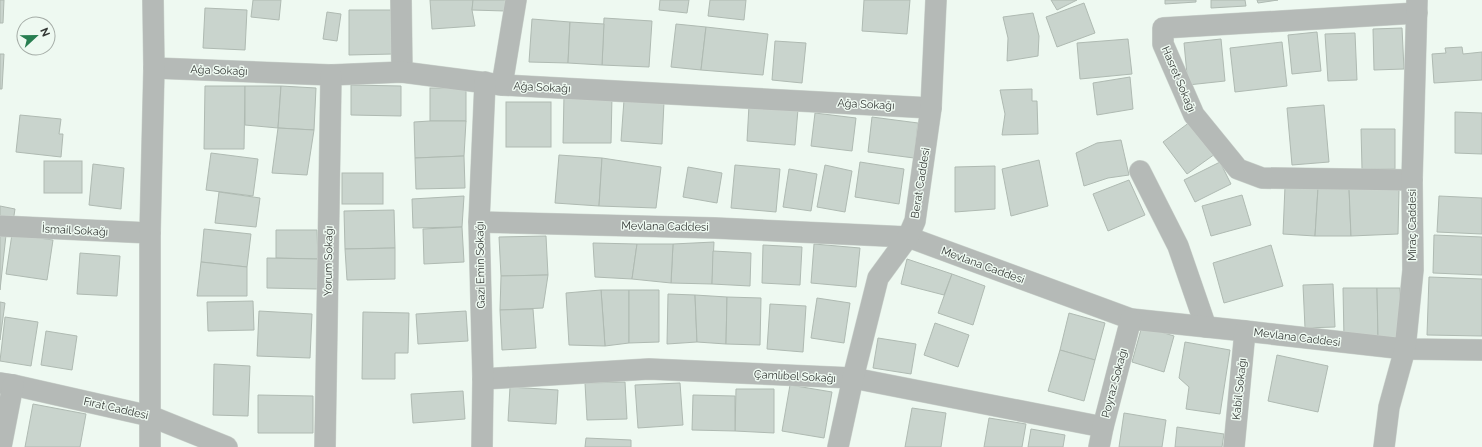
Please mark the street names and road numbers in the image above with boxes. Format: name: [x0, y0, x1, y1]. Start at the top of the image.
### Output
street label: Hasret Sokağı: [1159, 44, 1198, 114]
street label: Ağa Sokağı: [190, 63, 248, 78]
street label: Ağa Sokağı: [513, 80, 571, 95]
street label: Ağa Sokağı: [837, 97, 895, 112]
street label: Berat Caddesi: [908, 147, 933, 219]
street label: Miraç Caddesi: [1406, 189, 1419, 261]
street label: Mevlana Caddesi: [621, 219, 709, 234]
street label: Gazi Emin Sokağı: [473, 221, 488, 309]
street label: İsmail Sokağı: [42, 222, 108, 239]
street label: Yorum Sokağı: [321, 226, 336, 296]
street label: Mevlana Caddesi: [940, 244, 1026, 287]
street label: Mevlana Caddesi: [1253, 326, 1341, 349]
street label: Poyraz Sokağı: [1099, 347, 1130, 419]
street label: Kabil Sokağı: [1230, 358, 1249, 421]
street label: Çamlıbel Sokağı: [754, 368, 836, 385]
street label: Fırat Caddesi: [82, 395, 150, 422]

